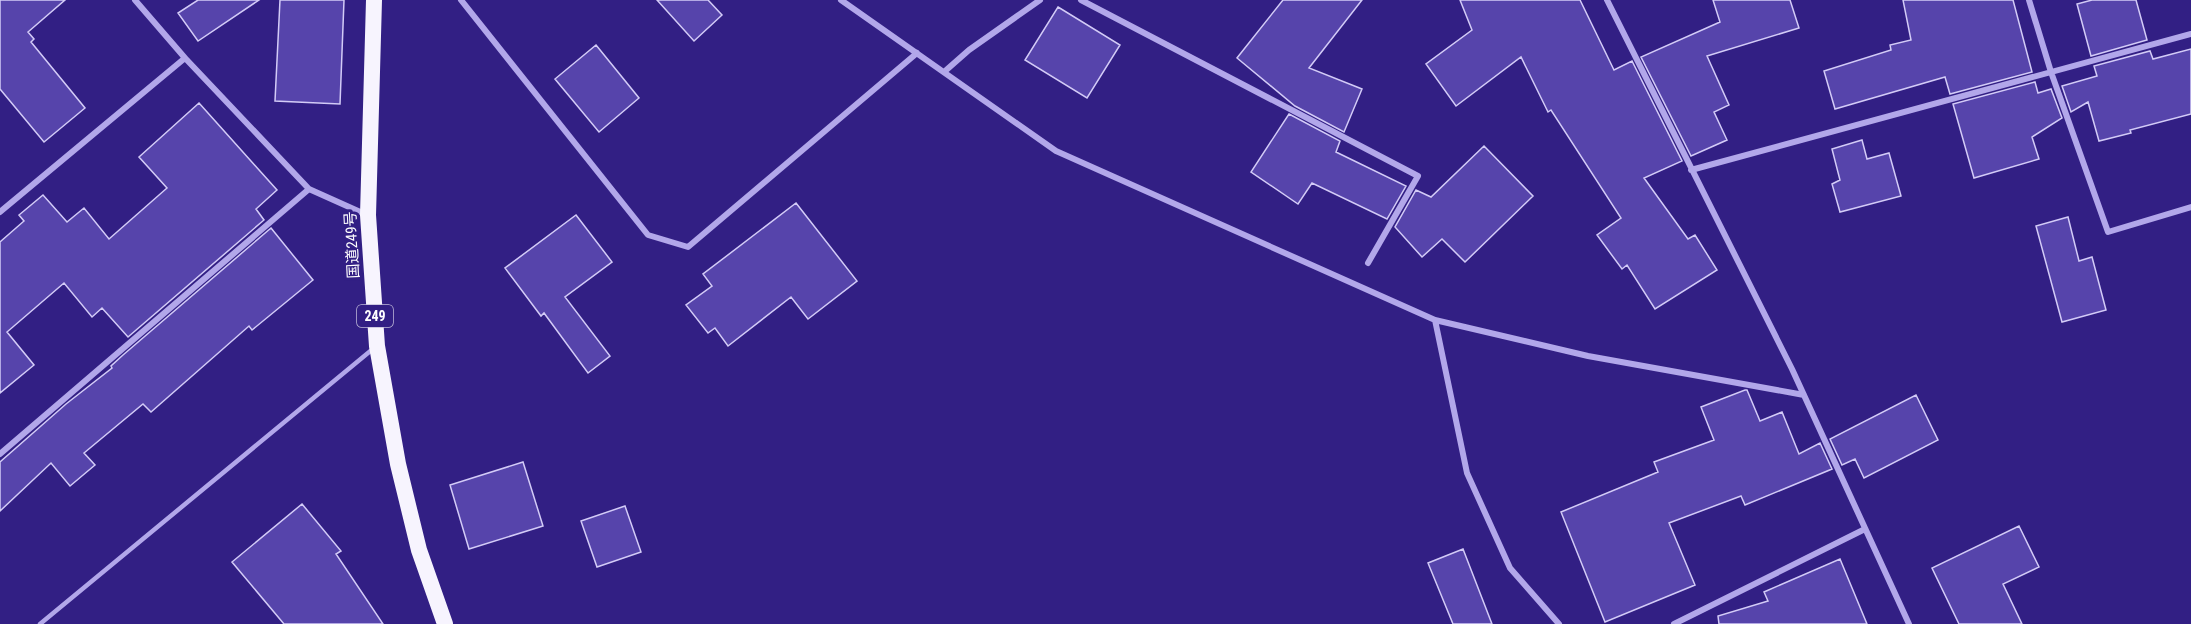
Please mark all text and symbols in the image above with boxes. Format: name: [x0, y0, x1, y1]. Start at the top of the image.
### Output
street label: 国道249号: [341, 211, 363, 279]
road number: 249: [357, 305, 393, 327]

